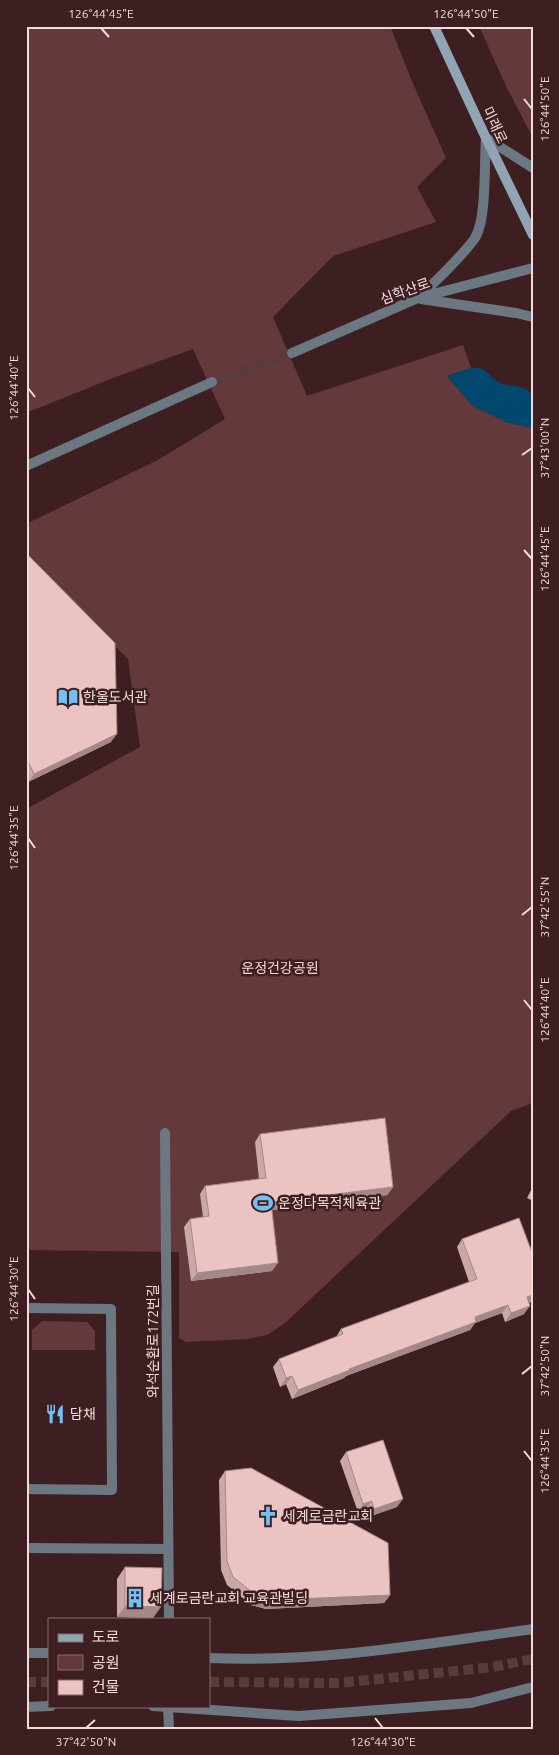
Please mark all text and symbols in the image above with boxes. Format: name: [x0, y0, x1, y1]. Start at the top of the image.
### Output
text: 126°44'45"E: [68, 7, 134, 20]
text: 126°44'50"E: [433, 7, 499, 20]
text: 126°44'50"E: [538, 76, 551, 142]
street label: 미래로: [480, 104, 510, 146]
street label: 심학산로: [378, 275, 432, 307]
text: 126°44'40"E: [7, 355, 20, 421]
text: 37°43'00"N: [538, 418, 551, 478]
text: 126°44'45"E: [538, 526, 551, 592]
library icon: 한울도서관: [57, 686, 79, 708]
place label: 한울도서관: [83, 689, 148, 705]
text: 126°44'35"E: [7, 805, 20, 871]
text: 37°42'55"N: [538, 877, 551, 937]
park label: 운정건강공원: [241, 960, 319, 976]
text: 126°44'40"E: [538, 977, 551, 1043]
sports icon: 운정다목적체육관: [252, 1192, 274, 1214]
place label: 운정다목적체육관: [278, 1195, 381, 1211]
text: 126°44'30"E: [7, 1256, 20, 1322]
street label: 와석순환로172번길: [145, 1284, 161, 1398]
text: 37°42'50"N: [538, 1336, 551, 1396]
restaurant icon: 담채: [44, 1403, 66, 1425]
place label: 담채: [70, 1406, 96, 1422]
text: 126°44'35"E: [538, 1428, 551, 1494]
church icon: 세계로금란교회: [257, 1505, 279, 1527]
place label: 세계로금란교회: [283, 1508, 373, 1524]
building icon: 세계로금란교회 교육관빌딩: [124, 1587, 146, 1609]
place label: 세계로금란교회 교육관빌딩: [150, 1590, 308, 1606]
legend: [48, 1618, 210, 1708]
text: 도로: [92, 1628, 120, 1645]
text: 공원: [92, 1654, 120, 1671]
text: 건물: [92, 1678, 120, 1695]
text: 37°42'50"N: [56, 1735, 116, 1748]
text: 126°44'30"E: [350, 1735, 416, 1748]

